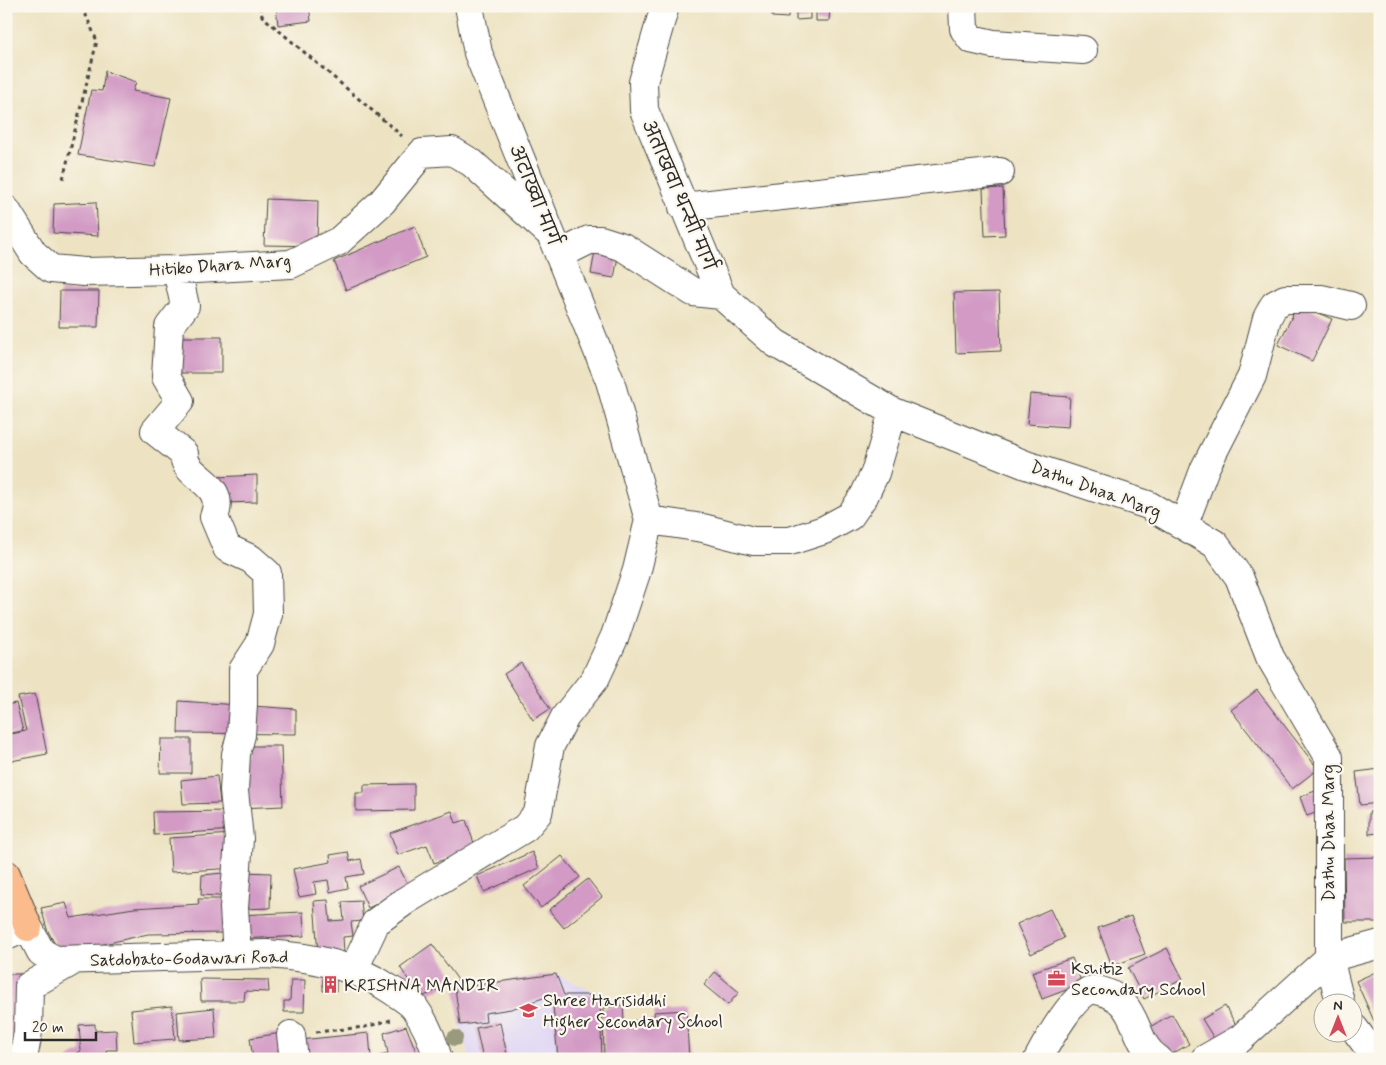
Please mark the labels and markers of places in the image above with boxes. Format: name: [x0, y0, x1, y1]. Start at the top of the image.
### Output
place label: Kshitiz Secondary School: [1071, 957, 1206, 1002]
office icon: Kshitiz Secondary School: [1047, 968, 1067, 988]
place label: KRISHNA MANDIR: [344, 974, 499, 998]
building icon: KRISHNA MANDIR: [320, 975, 340, 995]
place label: Shree Harisiddhi Higher Secondary School: [543, 989, 723, 1036]
school or university icon: Shree Harisiddhi Higher Secondary School: [519, 1000, 539, 1020]

